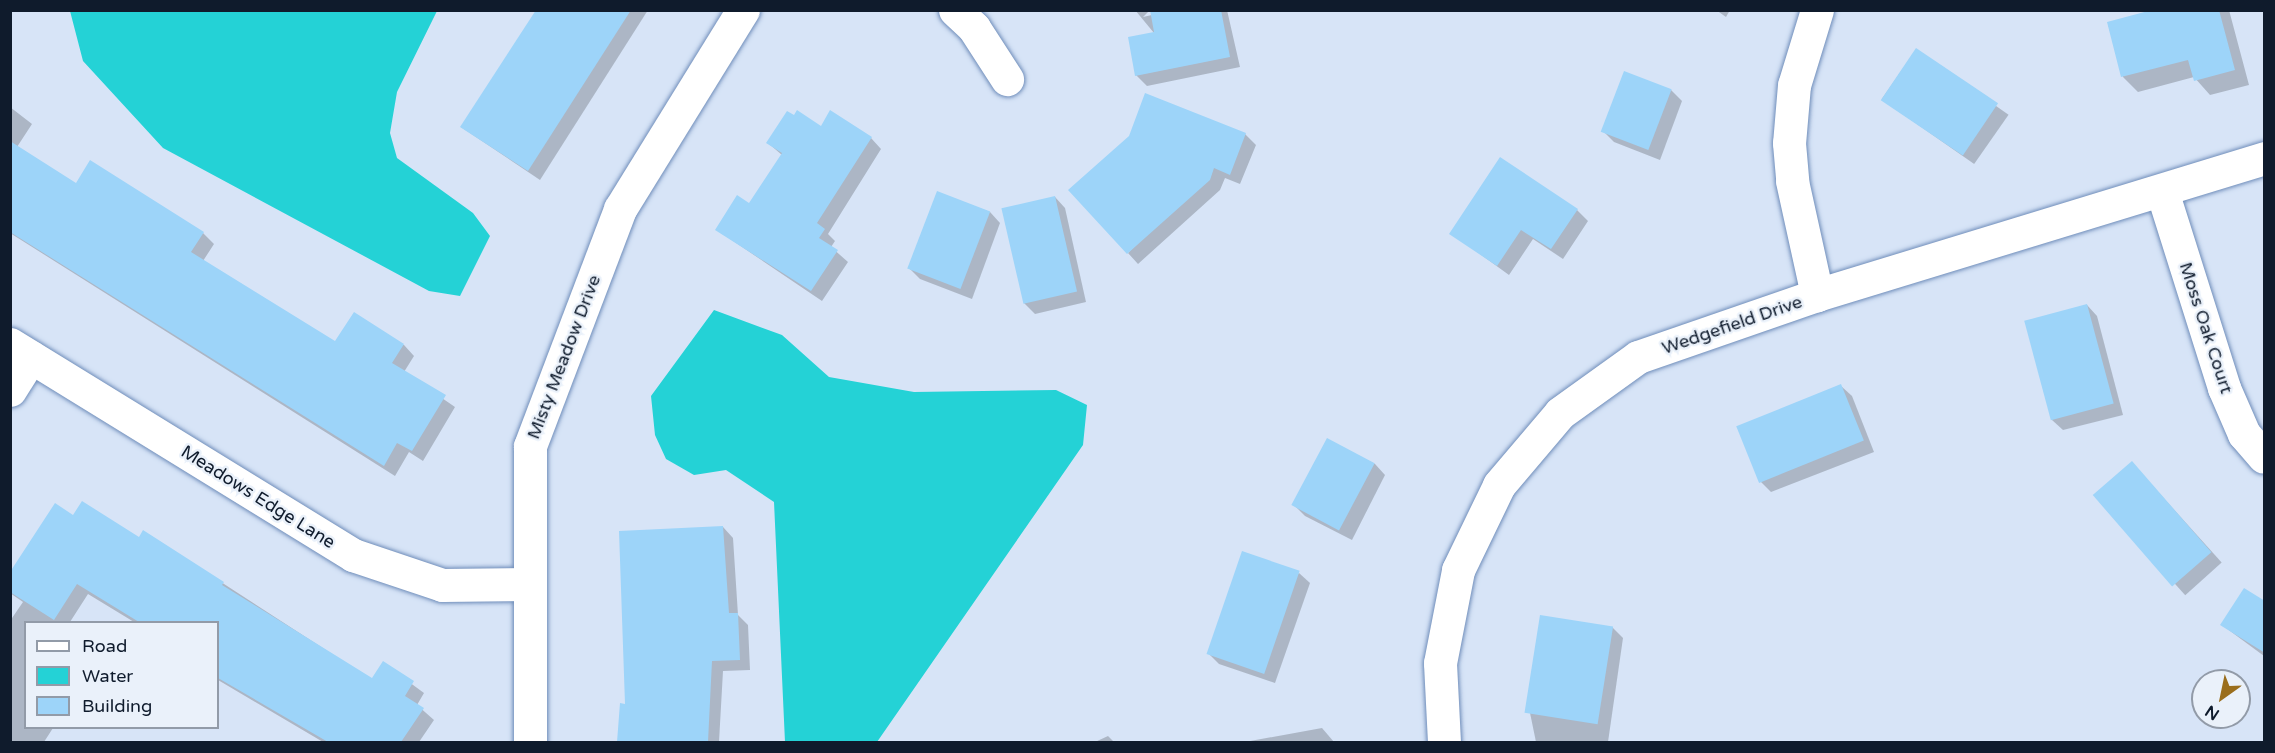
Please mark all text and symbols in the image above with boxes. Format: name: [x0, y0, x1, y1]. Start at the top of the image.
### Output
street label: Moss Oak Court: [2175, 260, 2237, 396]
street label: Misty Meadow Drive: [523, 272, 605, 442]
street label: Wedgefield Drive: [1659, 291, 1805, 359]
street label: Meadows Edge Lane: [177, 441, 339, 553]
legend: [24, 621, 219, 729]
text: Road: [82, 635, 127, 657]
text: Water: [82, 665, 133, 687]
north arrow: [2191, 669, 2251, 729]
text: Building: [82, 695, 152, 717]
text: N: [2201, 701, 2223, 724]

